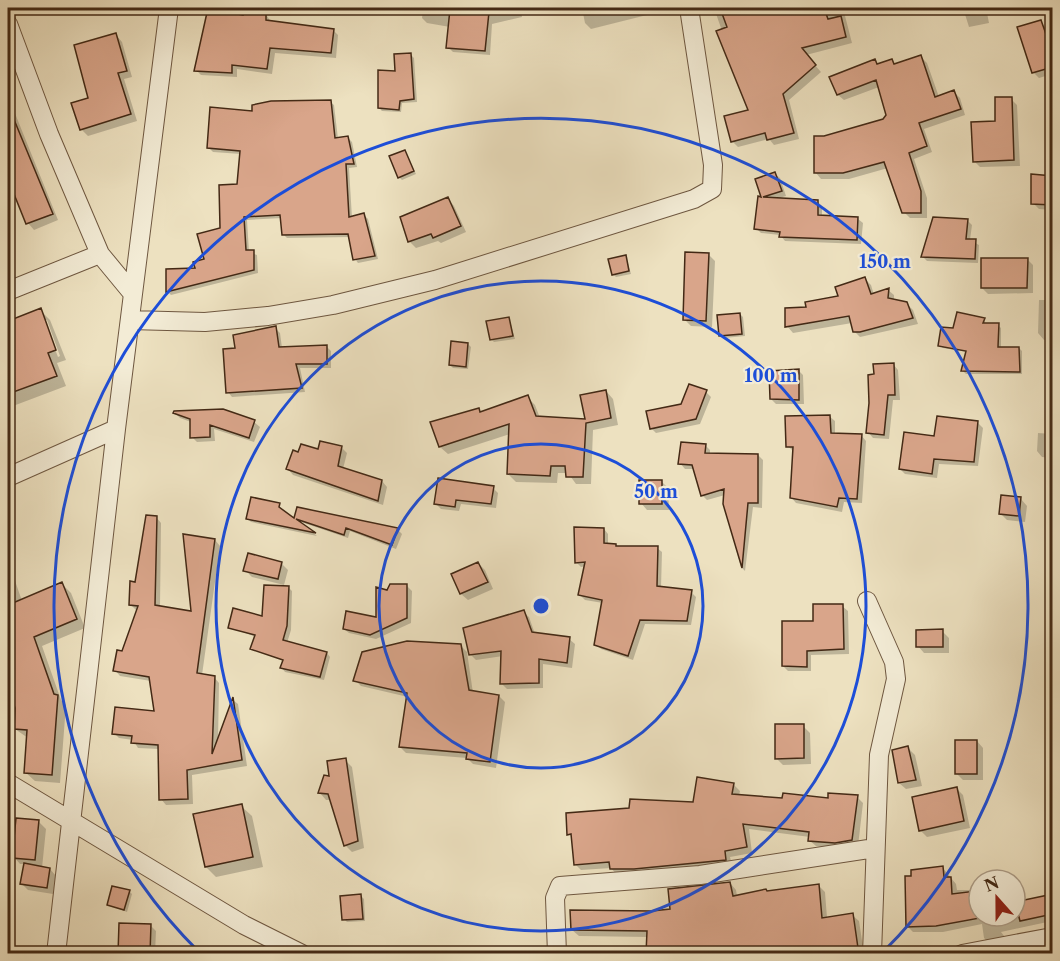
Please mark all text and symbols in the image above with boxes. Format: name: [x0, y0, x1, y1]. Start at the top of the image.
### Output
text: 150 m: [859, 251, 911, 273]
text: 100 m: [744, 365, 798, 387]
text: 50 m: [634, 481, 678, 503]
centre of rings: [531, 596, 551, 616]
north arrow: [967, 868, 1027, 928]
text: N: [982, 872, 1002, 896]

